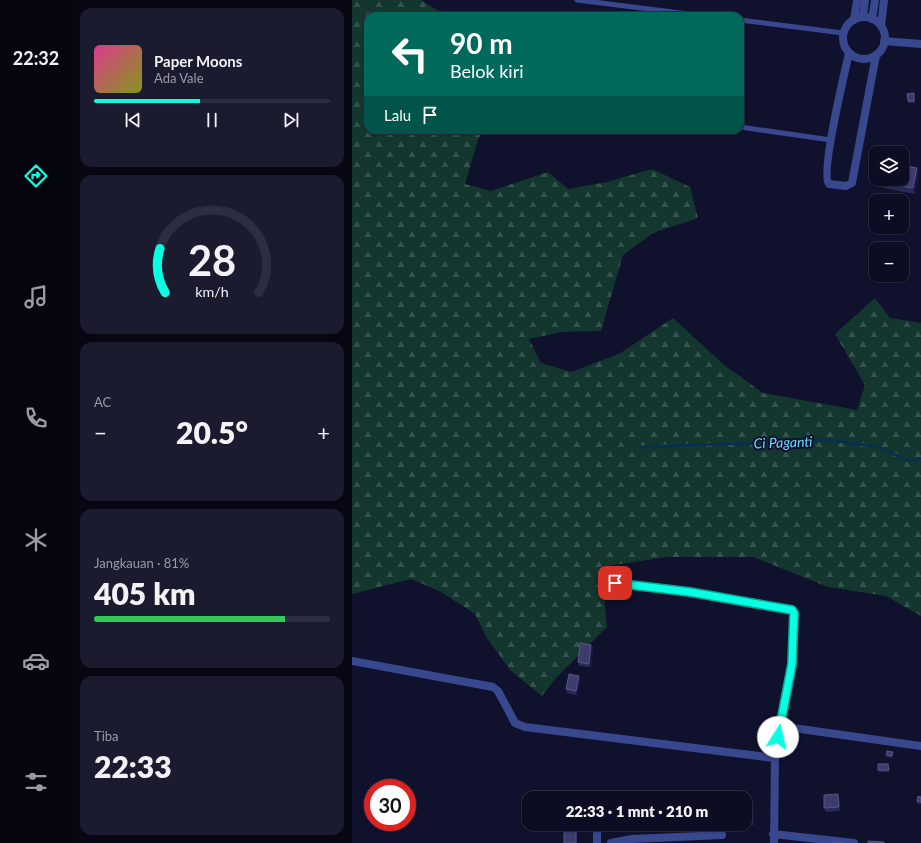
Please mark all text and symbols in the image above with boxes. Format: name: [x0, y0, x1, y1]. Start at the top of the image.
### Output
text: 90 m: [450, 26, 513, 60]
icon: left: [384, 28, 436, 80]
text: 22:32: [13, 47, 59, 69]
text: Paper Moons: [154, 52, 242, 70]
text: Belok kiri: [450, 60, 524, 82]
text: Ada Vale: [154, 70, 204, 86]
icon: arrive: [419, 104, 441, 126]
text: Lalu: [384, 106, 411, 124]
icon: previous: [122, 109, 144, 131]
icon: pause: [201, 109, 223, 131]
icon: next: [280, 109, 302, 131]
map controls: [869, 146, 909, 282]
button: layers: [869, 146, 909, 186]
icon: directions: [22, 162, 50, 190]
button: +: [869, 194, 909, 234]
text: 28: [188, 234, 236, 284]
button: −: [869, 242, 909, 282]
text: km/h: [195, 282, 229, 299]
icon: music: [22, 283, 50, 311]
text: AC: [94, 394, 111, 410]
icon: phone: [22, 404, 50, 432]
text: 20.5°: [176, 414, 248, 450]
text: −: [94, 419, 107, 446]
text: +: [317, 419, 330, 446]
water label: Ci Paganti: [753, 432, 813, 452]
icon: climate: [22, 526, 50, 554]
text: Jangkauan · 81%: [94, 555, 189, 571]
pin: [598, 566, 632, 600]
icon: arrive: [604, 572, 626, 594]
text: 405 km: [94, 575, 195, 611]
icon: car: [22, 647, 50, 675]
position arrow: [757, 716, 799, 758]
text: Tiba: [94, 728, 119, 744]
text: 22:33: [94, 748, 172, 784]
icon: filters: [22, 768, 50, 796]
speed limit sign: 30: [364, 779, 416, 831]
text: 22:33 · 1 mnt · 210 m: [566, 802, 708, 820]

